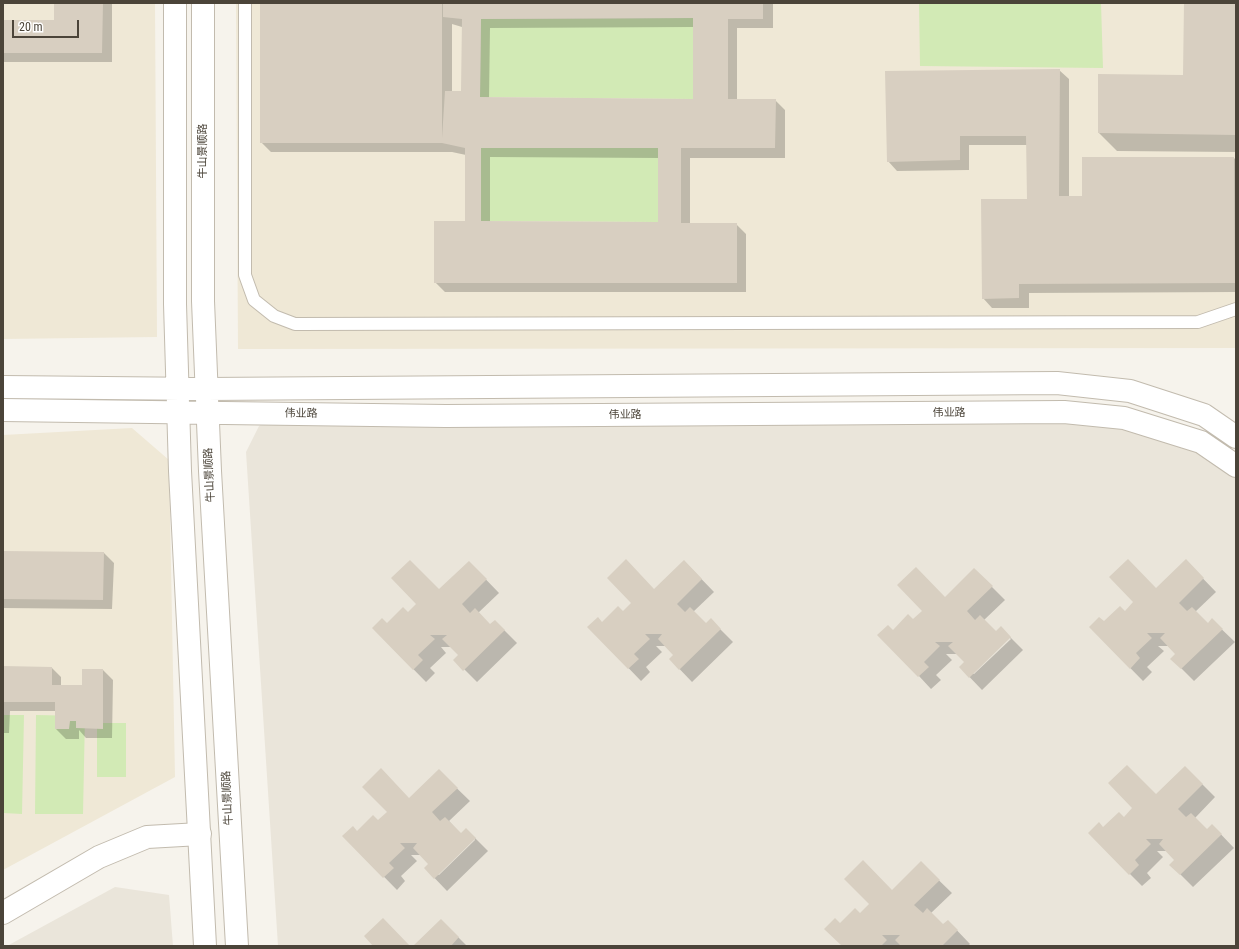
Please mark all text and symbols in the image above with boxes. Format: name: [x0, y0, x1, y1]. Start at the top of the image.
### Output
scale bar: [14, 12, 81, 38]
text: 20 m: [19, 20, 43, 34]
street label: 牛山景顺路: [196, 124, 210, 178]
street label: 伟业路: [933, 406, 965, 420]
street label: 伟业路: [284, 407, 318, 421]
street label: 伟业路: [609, 408, 641, 422]
street label: 牛山景顺路: [202, 447, 218, 503]
street label: 牛山景顺路: [220, 770, 236, 826]

